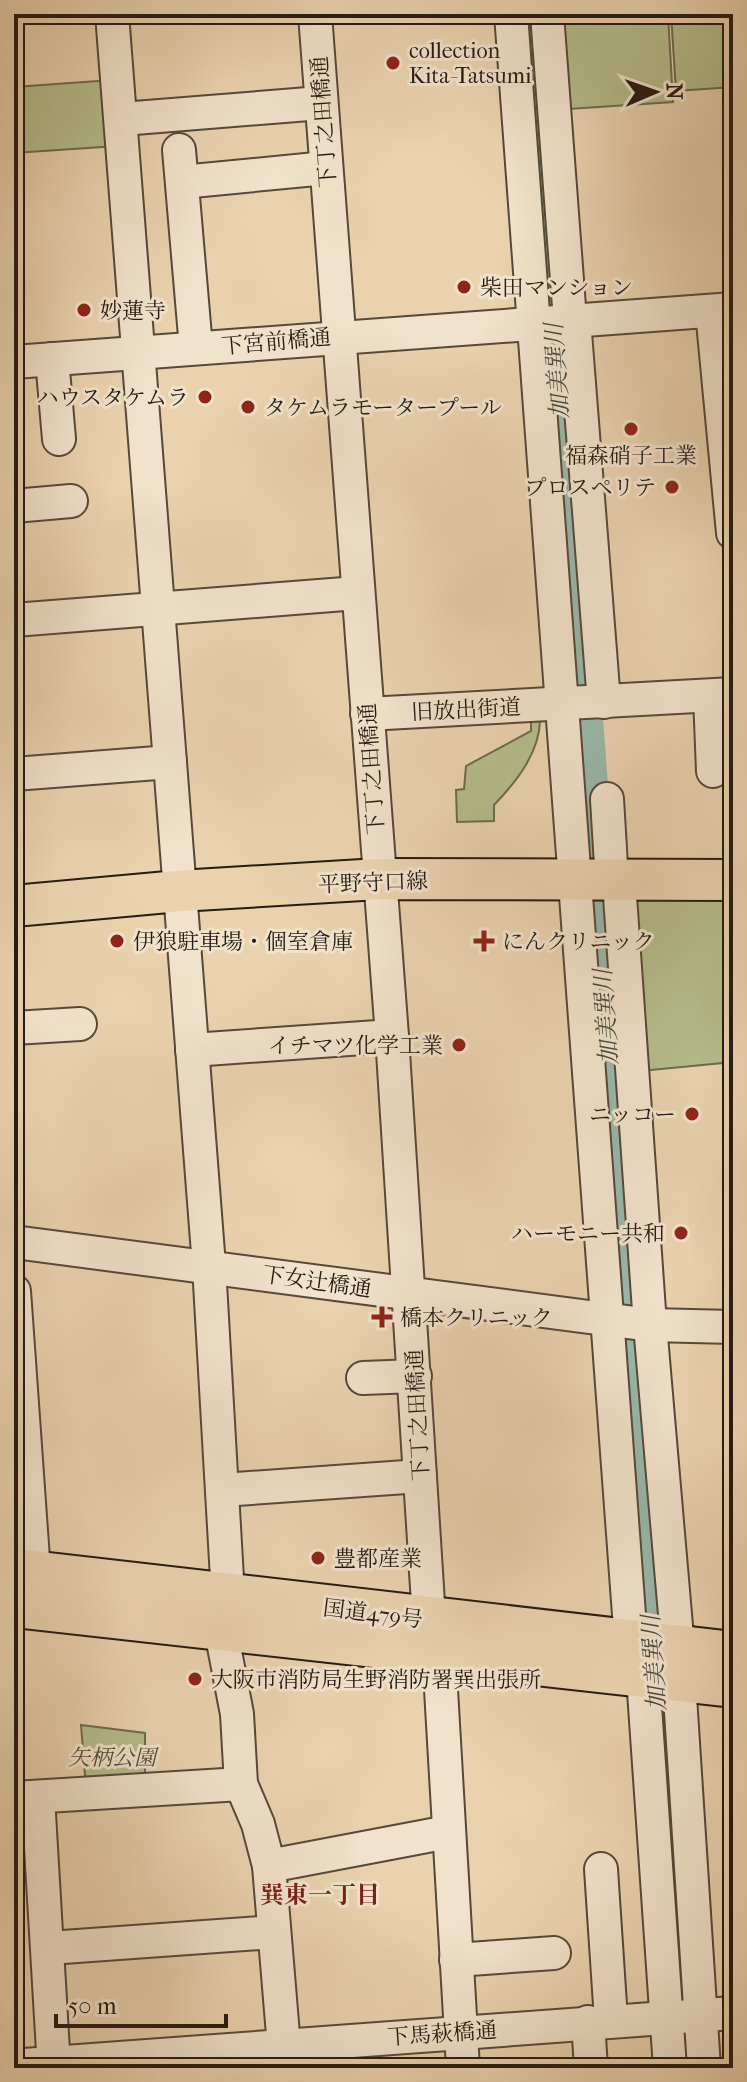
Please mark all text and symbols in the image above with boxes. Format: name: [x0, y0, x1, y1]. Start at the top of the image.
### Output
place label: collection Kita-Tatsumi: [409, 38, 532, 89]
north arrow: [615, 52, 695, 132]
marker: collection Kita-Tatsumi: [384, 54, 402, 72]
street label: 下丁之田橋通: [306, 55, 342, 189]
text: N: [661, 83, 687, 100]
place label: 柴田マンション: [480, 275, 633, 301]
marker: 柴田マンション: [455, 278, 473, 296]
place label: 妙蓮寺: [100, 298, 166, 324]
marker: 妙蓮寺: [75, 301, 93, 319]
water label: 加美巽川: [539, 319, 574, 420]
street label: 下宮前橋通: [220, 324, 332, 360]
place label: ハウスタケムラ: [37, 385, 189, 411]
marker: ハウスタケムラ: [196, 388, 214, 406]
place label: タケムラモータープール: [264, 395, 502, 421]
marker: タケムラモータープール: [239, 398, 257, 416]
marker: 福森硝子工業: [622, 420, 640, 438]
place label: 福森硝子工業: [565, 443, 697, 469]
place label: プロスペリテ: [524, 475, 656, 501]
marker: プロスペリテ: [663, 478, 681, 496]
street label: 旧放出街道: [410, 694, 522, 726]
street label: 下丁之田橋通: [354, 702, 390, 836]
street label: 平野守口線: [318, 868, 428, 898]
place label: 伊狼駐車場・個室倉庫: [133, 929, 353, 955]
place label: にんクリニック: [502, 929, 655, 955]
marker: にんクリニック: [473, 930, 495, 952]
marker: 伊狼駐車場・個室倉庫: [108, 932, 126, 950]
water label: 加美巽川: [588, 965, 623, 1066]
place label: イチマツ化学工業: [268, 1033, 443, 1059]
marker: イチマツ化学工業: [450, 1036, 468, 1054]
place label: ニッコー: [589, 1102, 676, 1128]
marker: ニッコー: [683, 1105, 701, 1123]
place label: ハーモニー共和: [511, 1221, 665, 1247]
marker: ハーモニー共和: [672, 1224, 690, 1242]
street label: 下女辻橋通: [261, 1261, 373, 1303]
place label: 橋本クリニック: [400, 1305, 553, 1331]
marker: 橋本クリニック: [371, 1306, 393, 1328]
street label: 下丁之田橋通: [402, 1348, 434, 1482]
place label: 豊都産業: [334, 1546, 422, 1572]
marker: 豊都産業: [309, 1549, 327, 1567]
street label: 国道479号: [321, 1595, 424, 1633]
water label: 加美巽川: [636, 1611, 671, 1712]
place label: 大阪市消防局生野消防署巽出張所: [211, 1667, 541, 1693]
marker: 大阪市消防局生野消防署巽出張所: [186, 1670, 204, 1688]
park label: 矢柄公園: [68, 1745, 159, 1771]
district label: 巽東一丁目: [260, 1881, 380, 1909]
scale bar: [56, 1978, 226, 2028]
text: 50 m: [68, 1992, 117, 2020]
street label: 下馬萩橋通: [386, 2017, 498, 2051]

